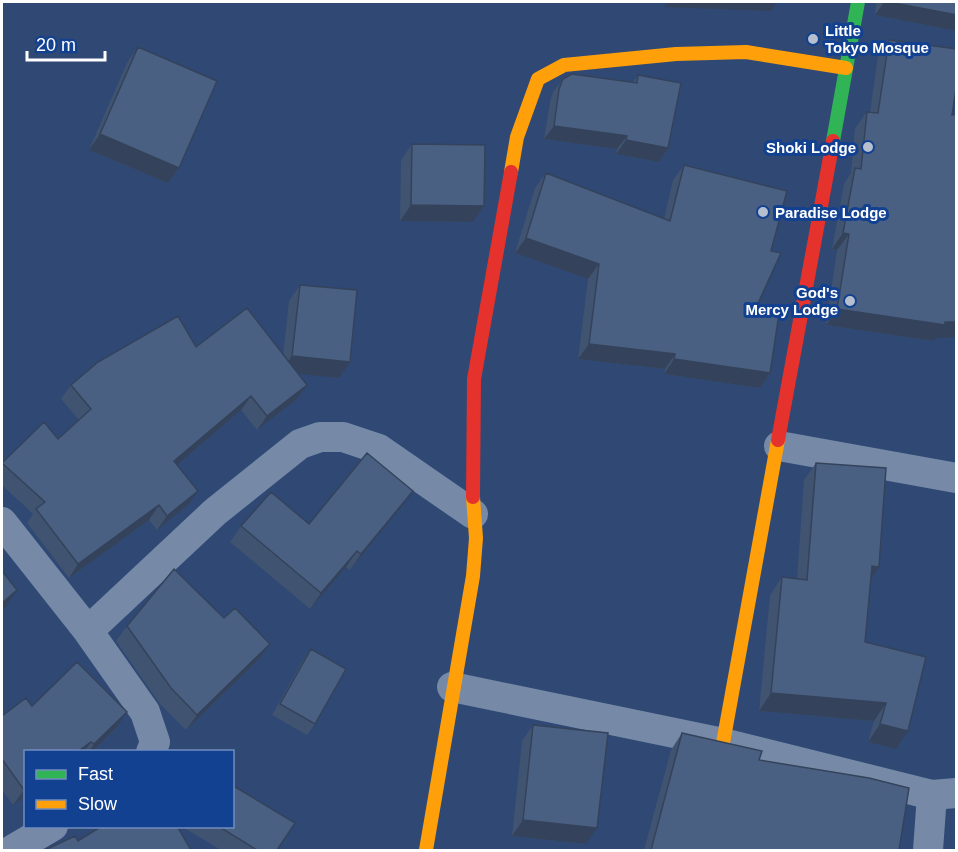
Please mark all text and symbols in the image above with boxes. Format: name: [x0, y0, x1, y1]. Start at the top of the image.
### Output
place label: Little Tokyo Mosque: [825, 22, 929, 56]
scale bar: [27, 24, 105, 62]
marker: Little Tokyo Mosque: [806, 32, 820, 46]
text: 20 m: [36, 35, 76, 55]
place label: Shoki Lodge: [766, 139, 856, 156]
marker: Shoki Lodge: [861, 140, 875, 154]
place label: Paradise Lodge: [775, 204, 887, 221]
marker: Paradise Lodge: [756, 205, 770, 219]
place label: God's Mercy Lodge: [745, 284, 838, 318]
marker: God's Mercy Lodge: [843, 294, 857, 308]
legend: [24, 750, 234, 828]
text: Fast: [78, 764, 113, 784]
text: Slow: [78, 794, 118, 814]

